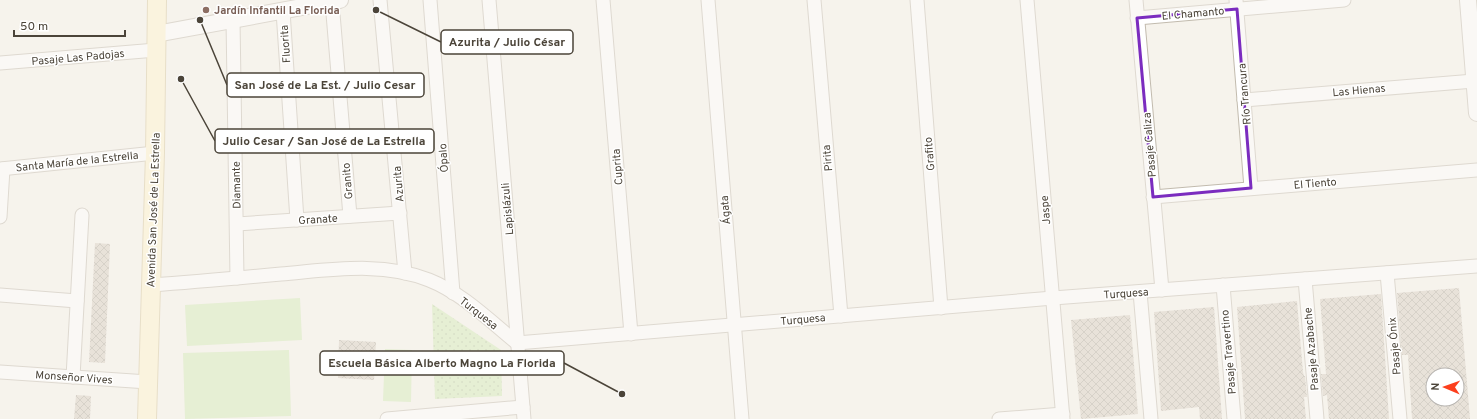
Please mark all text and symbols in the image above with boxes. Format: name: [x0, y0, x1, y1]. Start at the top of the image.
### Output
place label: Jardín Infantil La Florida: [214, 4, 340, 18]
street label: El Chamanto: [1161, 4, 1225, 24]
marker: Jardín Infantil La Florida: [201, 5, 211, 15]
scale bar: [14, 12, 125, 38]
text: 50 m: [20, 19, 48, 35]
street label: Fluorita: [278, 24, 294, 63]
callout: Azurita / Julio César: [441, 30, 573, 54]
text: Azurita / Julio César: [449, 35, 565, 51]
street label: Pasaje Las Padojas: [31, 47, 125, 69]
street label: Río Trancura: [1235, 62, 1255, 125]
callout: San José de La Est. / Julio Cesar: [227, 73, 424, 97]
text: San José de La Est. / Julio Cesar: [234, 78, 416, 94]
street label: Las Hienas: [1332, 82, 1386, 100]
street label: Pasaje Caliza: [1140, 112, 1160, 178]
callout: Julio Cesar / San José de La Estrella: [215, 129, 434, 153]
street label: Avenida San José de La Estrella: [144, 132, 164, 288]
text: Julio Cesar / San José de La Estrella: [223, 134, 425, 150]
street label: Grafito: [922, 136, 938, 171]
street label: Ópalo: [435, 143, 452, 173]
street label: Pirita: [820, 144, 836, 172]
street label: Cuprita: [609, 148, 627, 186]
street label: Santa María de la Estrella: [15, 149, 139, 175]
street label: Diamante: [230, 161, 244, 209]
street label: Granito: [339, 162, 357, 200]
street label: Azurita: [390, 165, 408, 203]
street label: El Tiento: [1293, 175, 1337, 193]
street label: Lapislázuli: [499, 182, 517, 236]
street label: Ágata: [717, 195, 734, 225]
street label: Jaspe: [1038, 195, 1054, 225]
street label: Granate: [298, 212, 338, 228]
street label: Turquesa: [1103, 285, 1149, 303]
street label: Turquesa: [456, 294, 501, 333]
street label: Pasaje Azabache: [1301, 307, 1323, 391]
street label: Pasaje Travertino: [1218, 309, 1240, 395]
street label: Turquesa: [780, 311, 826, 329]
street label: Pasaje Ónix: [1384, 316, 1404, 375]
callout: Escuela Básica Alberto Magno La Florida: [320, 351, 564, 375]
text: Escuela Básica Alberto Magno La Florida: [328, 356, 556, 372]
north arrow: [1425, 367, 1465, 407]
street label: Monseñor Vives: [35, 368, 113, 388]
text: N: [1429, 382, 1443, 391]

